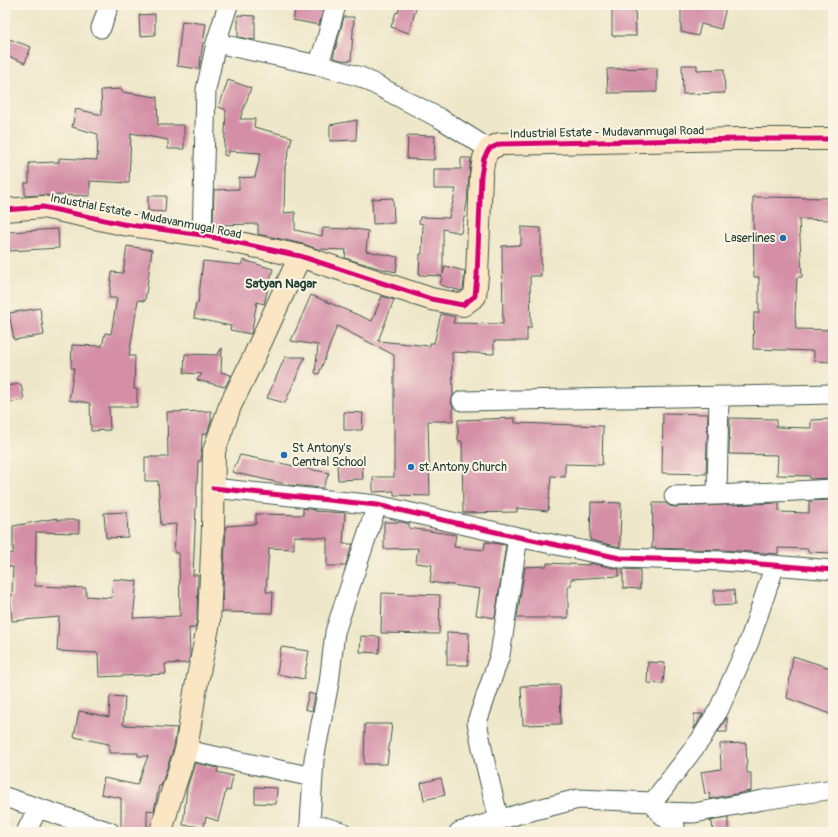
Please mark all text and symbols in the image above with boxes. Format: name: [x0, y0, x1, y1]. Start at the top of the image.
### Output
street label: Industrial Estate - Mudavanmugal Road: [510, 123, 705, 142]
street label: Industrial Estate - Mudavanmugal Road: [49, 191, 243, 242]
place label: Laserlines: [724, 231, 776, 246]
marker: Laserlines: [778, 233, 788, 243]
district label: Satyan Nagar: [245, 276, 317, 292]
place label: St Antony's Central School: [292, 441, 367, 470]
marker: St Antony's Central School: [279, 450, 289, 460]
place label: st.Antony Church: [419, 460, 507, 475]
marker: st.Antony Church: [406, 462, 416, 472]

